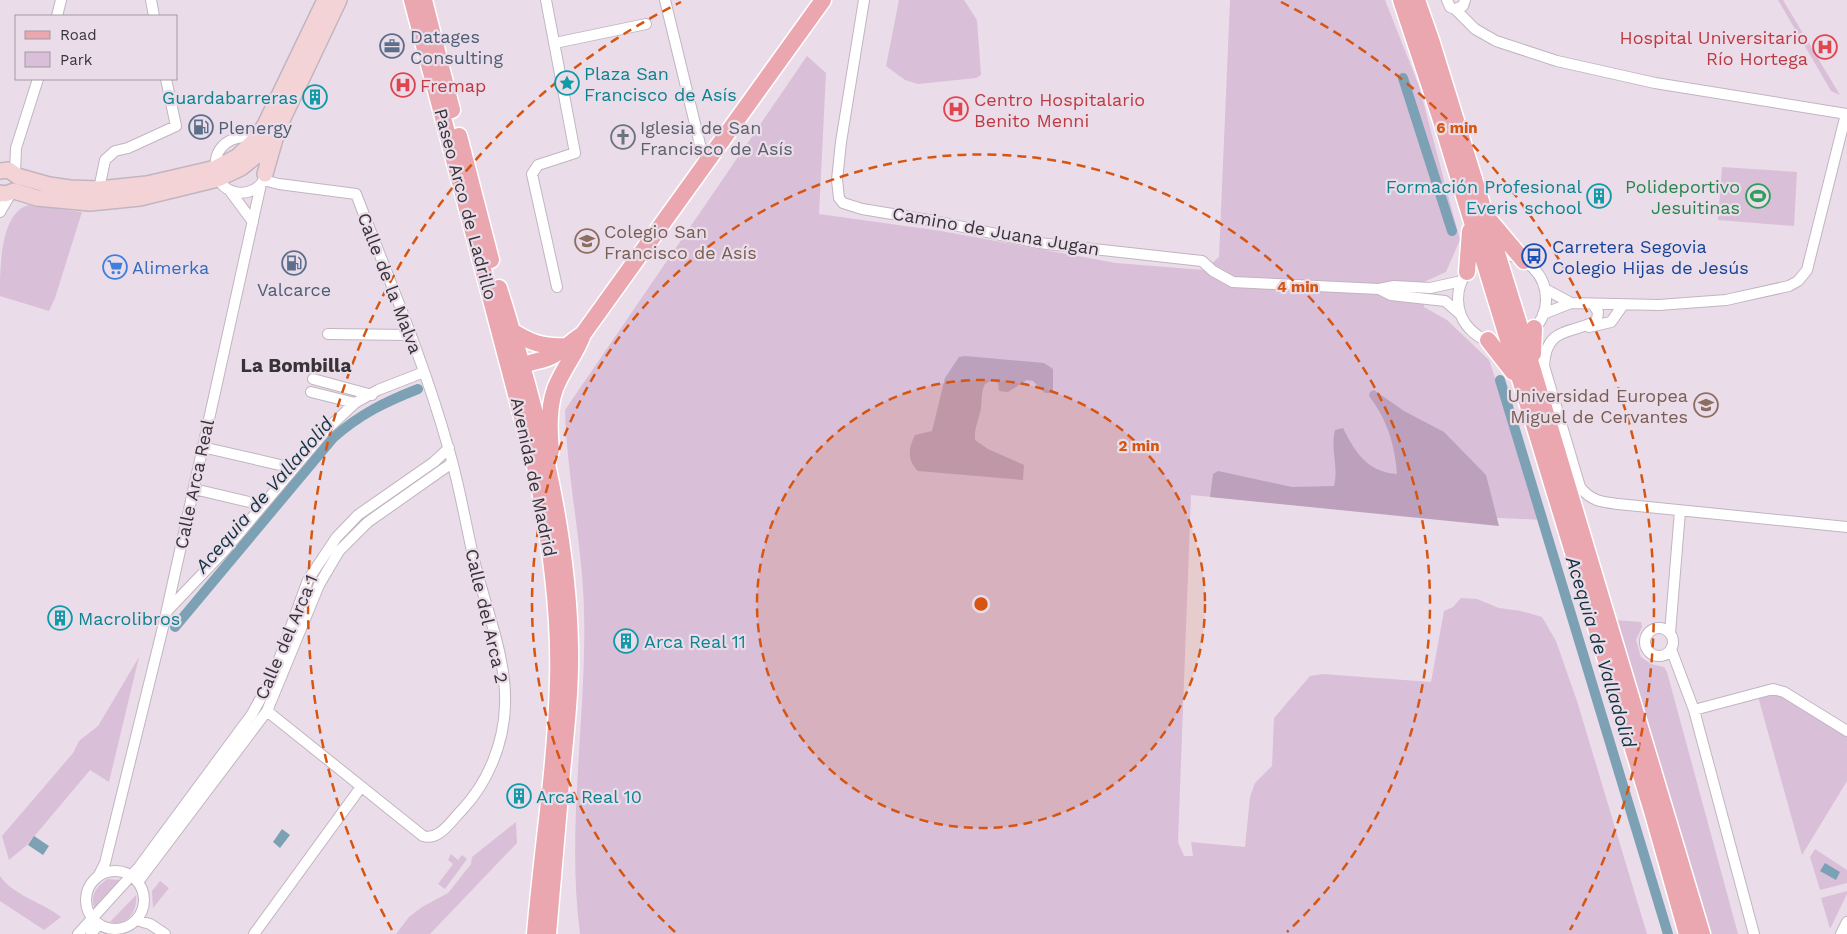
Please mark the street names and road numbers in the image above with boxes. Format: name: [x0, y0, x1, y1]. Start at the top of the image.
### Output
street label: Paseo Arco de Ladrillo: [430, 106, 502, 302]
street label: Camino de Juana Jugan: [891, 202, 1101, 260]
street label: Calle de la Malva: [353, 210, 427, 356]
street label: Avenida de Madrid: [507, 396, 561, 558]
street label: Calle Arca Real: [170, 417, 218, 551]
street label: Calle del Arca 2: [461, 547, 513, 685]
street label: Calle del Arca 1: [250, 571, 322, 703]

